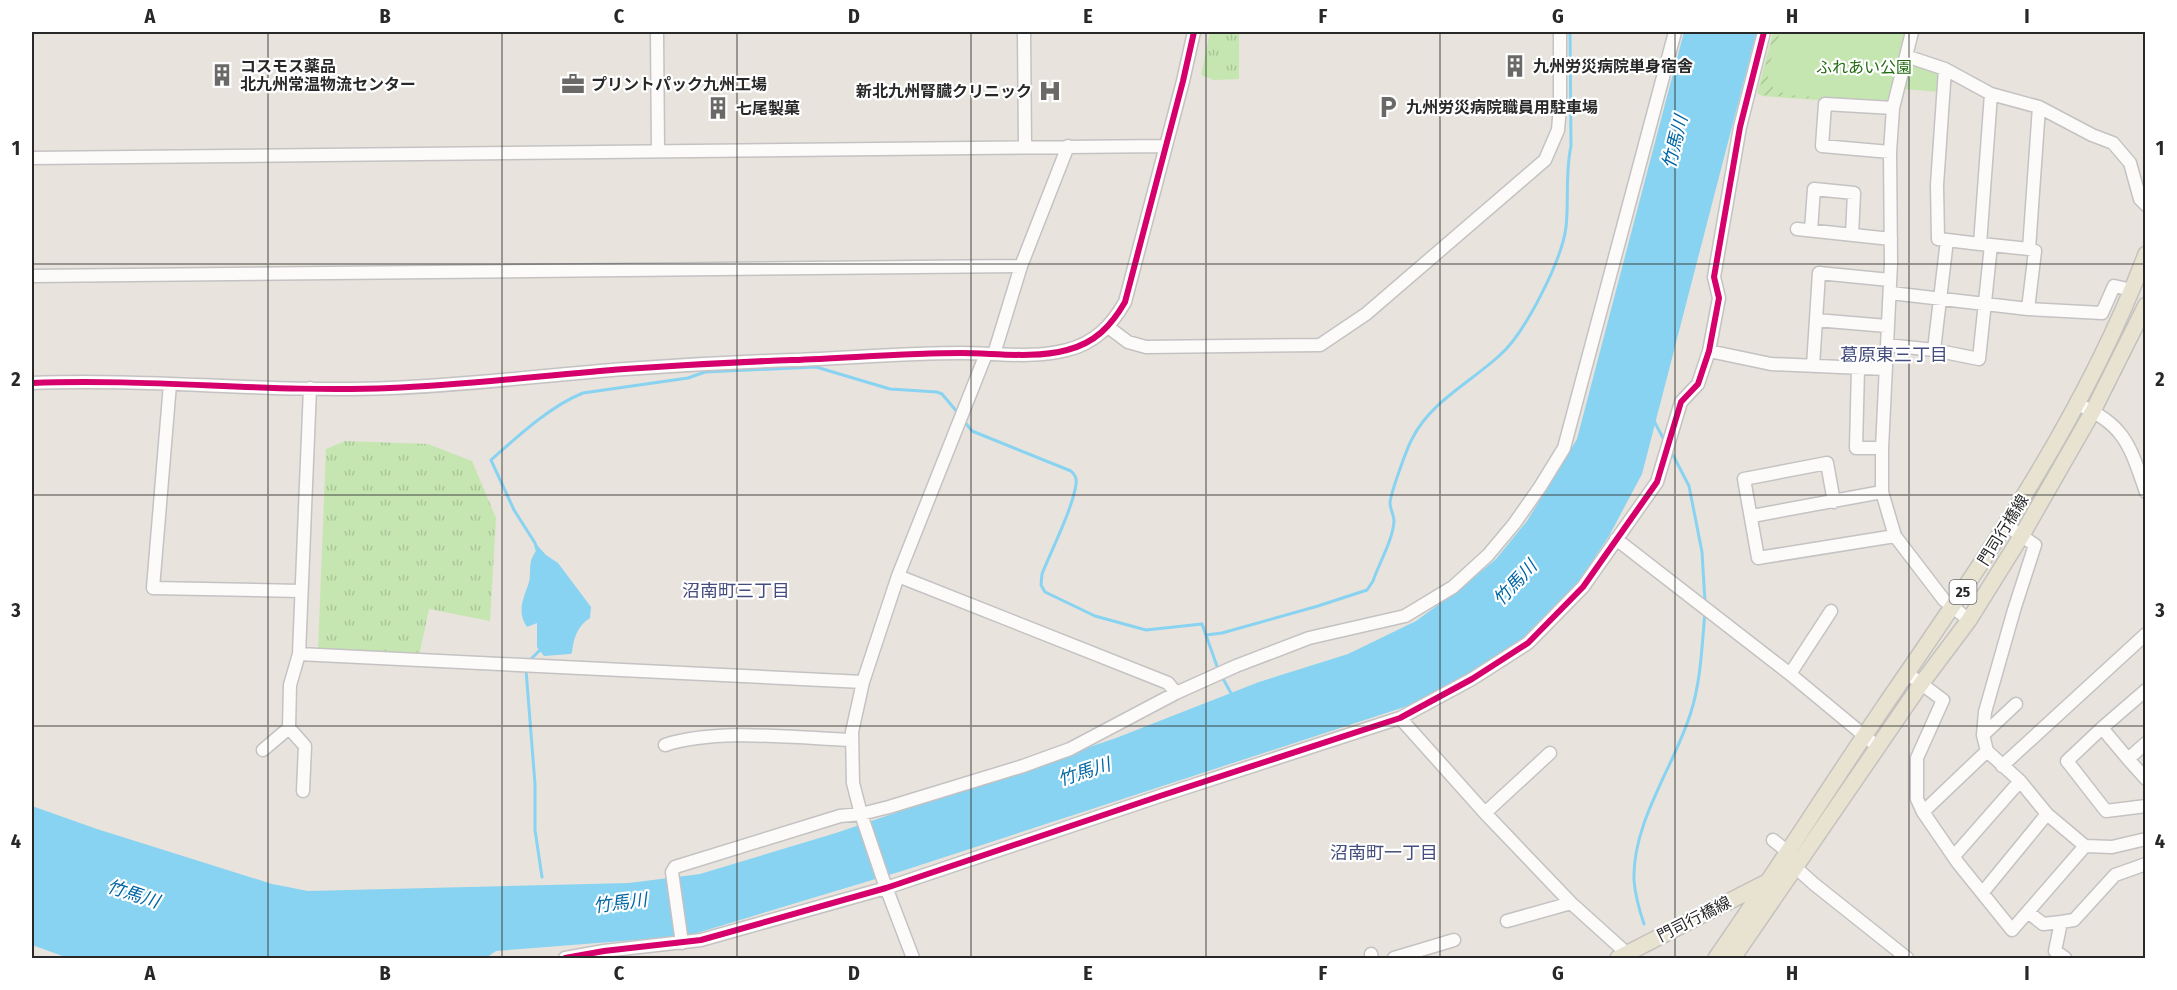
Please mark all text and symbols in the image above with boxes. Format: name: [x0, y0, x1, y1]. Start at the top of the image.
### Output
text: A: [144, 4, 157, 28]
text: B: [379, 4, 391, 28]
text: C: [614, 4, 625, 28]
text: D: [848, 4, 860, 28]
text: E: [1083, 4, 1093, 28]
text: F: [1319, 4, 1328, 28]
text: G: [1552, 4, 1564, 28]
text: H: [1786, 4, 1798, 28]
text: I: [2024, 4, 2030, 28]
building icon: 九州労災病院単身宿舎: [1502, 53, 1528, 79]
place label: コスモス薬品 北九州常温物流センター: [240, 57, 416, 94]
place label: 九州労災病院単身宿舎: [1533, 57, 1693, 76]
park label: ふれあい公園: [1816, 58, 1912, 77]
building icon: コスモス薬品 北九州常温物流センター: [209, 62, 235, 88]
office icon: プリントパック九州工場: [560, 71, 586, 97]
place label: プリントパック九州工場: [591, 75, 767, 94]
hospital icon: 新北九州腎臓クリニック: [1037, 78, 1063, 104]
place label: 新北九州腎臓クリニック: [856, 82, 1032, 101]
parking icon: 九州労災病院職員用駐車場: [1375, 94, 1401, 120]
building icon: 七尾製菓: [705, 95, 731, 121]
place label: 九州労災病院職員用駐車場: [1406, 98, 1598, 117]
place label: 七尾製菓: [736, 99, 800, 118]
water label: 竹馬川: [1658, 111, 1693, 171]
text: 1: [12, 136, 20, 160]
text: 1: [2156, 136, 2164, 160]
district label: 葛原東三丁目: [1840, 344, 1948, 366]
text: 2: [10, 367, 21, 391]
text: 2: [2154, 367, 2165, 391]
street label: 門司行橋線: [1974, 491, 2032, 569]
water label: 竹馬川: [1489, 554, 1543, 610]
district label: 沼南町三丁目: [682, 580, 790, 602]
road number: 25: [1950, 580, 1976, 604]
text: 3: [10, 598, 21, 622]
text: 3: [2154, 598, 2165, 622]
water label: 竹馬川: [1055, 753, 1115, 791]
text: 4: [11, 829, 21, 853]
text: 4: [2155, 829, 2165, 853]
district label: 沼南町一丁目: [1330, 842, 1438, 864]
water label: 竹馬川: [104, 875, 164, 913]
water label: 竹馬川: [592, 889, 650, 917]
street label: 門司行橋線: [1654, 892, 1734, 946]
text: A: [144, 961, 157, 985]
text: B: [379, 961, 391, 985]
text: C: [614, 961, 625, 985]
text: D: [848, 961, 860, 985]
text: E: [1083, 961, 1093, 985]
text: F: [1319, 961, 1328, 985]
text: G: [1552, 961, 1564, 985]
text: H: [1786, 961, 1798, 985]
text: I: [2024, 961, 2030, 985]

